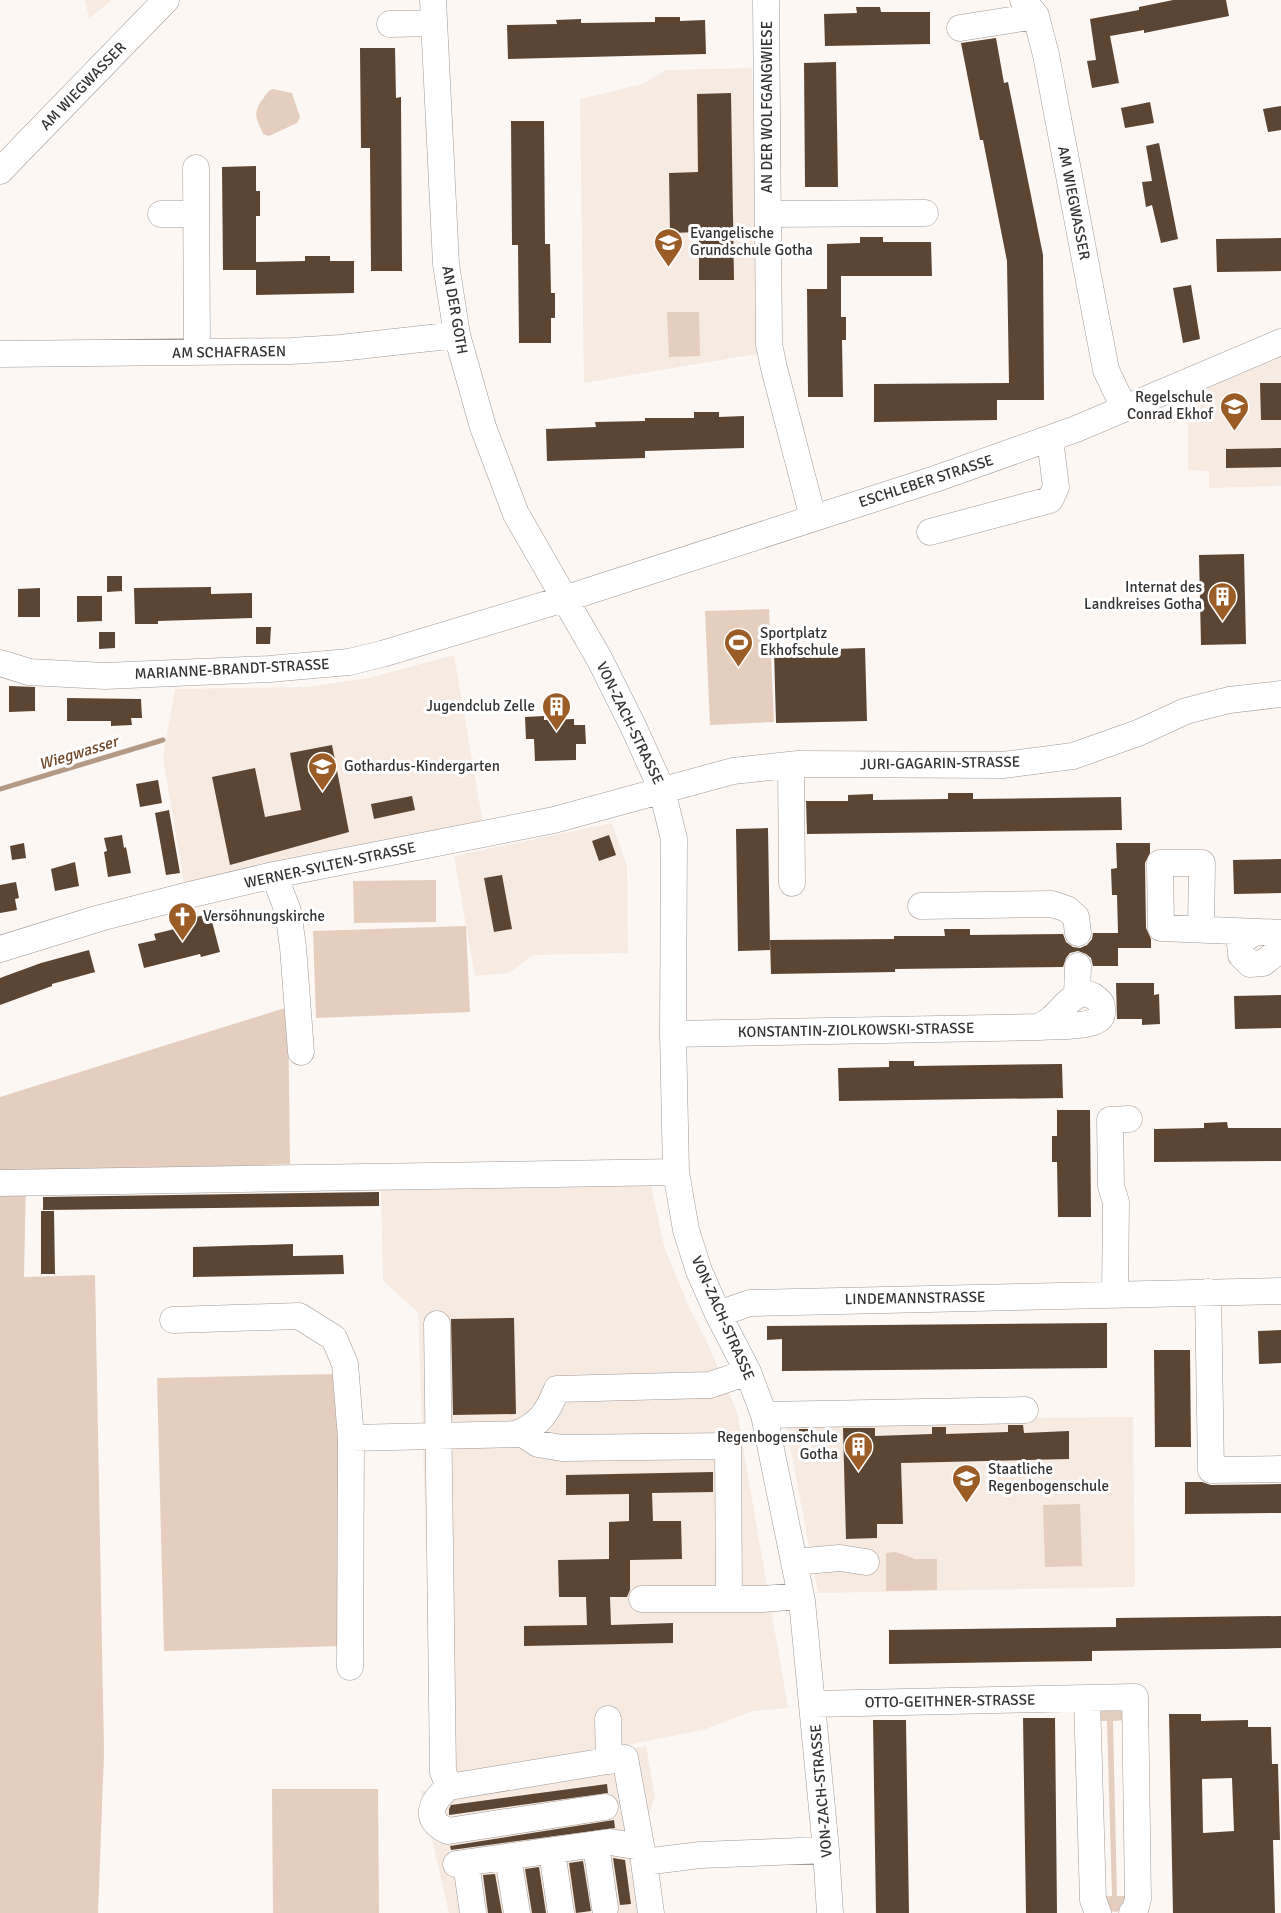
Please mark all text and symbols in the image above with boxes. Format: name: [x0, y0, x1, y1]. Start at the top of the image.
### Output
street label: AN DER WOLFGANGWIESE: [758, 21, 776, 193]
street label: AM WIEGWASSER: [36, 38, 130, 134]
street label: AM WIEGWASSER: [1054, 145, 1094, 261]
place label: Evangelische Grundschule Gotha: [690, 224, 813, 259]
school or university icon: Evangelische Grundschule Gotha: [653, 226, 685, 268]
street label: AN DER GOTH: [438, 264, 472, 356]
street label: AM SCHAFRASEN: [172, 342, 286, 362]
place label: Regelschule Conrad Ekhof: [1127, 388, 1214, 423]
school or university icon: Regelschule Conrad Ekhof: [1218, 390, 1250, 432]
street label: ESCHLEBER STRASSE: [856, 451, 996, 511]
place label: Internat des Landkreises Gotha: [1084, 578, 1202, 613]
building icon: Internat des Landkreises Gotha: [1207, 580, 1239, 622]
place label: Sportplatz Ekhofschule: [760, 624, 839, 659]
sports icon: Sportplatz Ekhofschule: [723, 626, 755, 668]
street label: MARIANNE-BRANDT-STRASSE: [134, 655, 330, 683]
street label: VON-ZACH-STRASSE: [593, 659, 667, 787]
building icon: Jugendclub Zelle: [540, 690, 572, 732]
place label: Jugendclub Zelle: [426, 697, 535, 715]
water label: Wiegwasser: [36, 731, 122, 774]
school or university icon: Gothardus-Kindergarten: [307, 750, 339, 792]
street label: JURI-GAGARIN-STRASSE: [860, 753, 1020, 773]
place label: Gothardus-Kindergarten: [344, 757, 500, 775]
street label: WERNER-SYLTEN-STRASSE: [243, 838, 417, 892]
church icon: Versöhnungskirche: [166, 900, 198, 942]
place label: Versöhnungskirche: [203, 907, 325, 925]
street label: KONSTANTIN-ZIOLKOWSKI-STRASSE: [738, 1019, 974, 1041]
street label: VON-ZACH-STRASSE: [688, 1253, 758, 1383]
street label: LINDEMANNSTRASSE: [844, 1288, 986, 1308]
place label: Regenbogenschule Gotha: [717, 1428, 838, 1463]
building icon: Regenbogenschule Gotha: [843, 1430, 875, 1472]
place label: Staatliche Regenbogenschule: [988, 1460, 1109, 1495]
school or university icon: Staatliche Regenbogenschule: [951, 1462, 983, 1504]
street label: OTTO-GEITHNER-STRASSE: [864, 1691, 1036, 1711]
street label: VON-ZACH-STRASSE: [806, 1723, 836, 1859]

